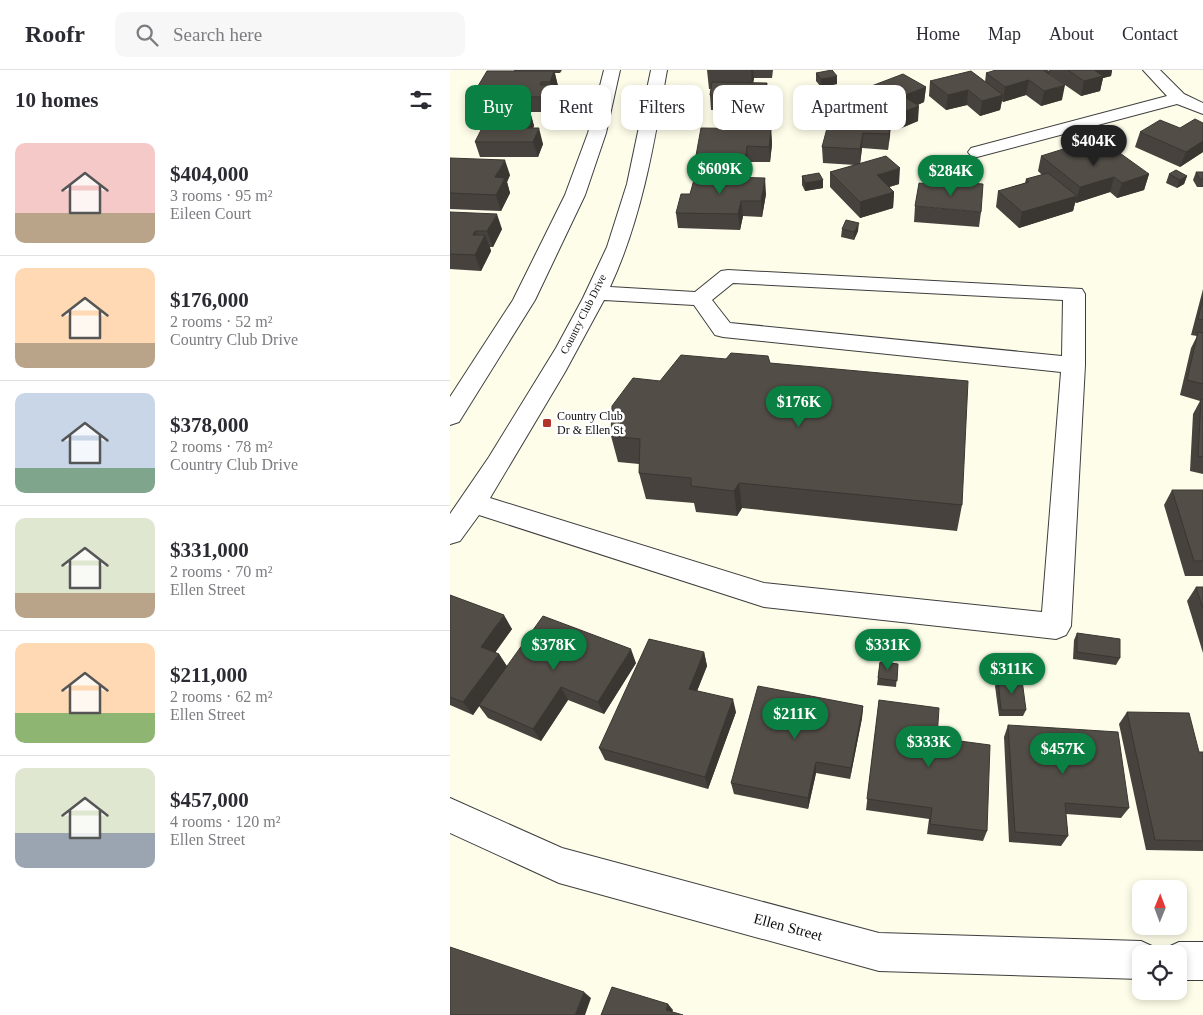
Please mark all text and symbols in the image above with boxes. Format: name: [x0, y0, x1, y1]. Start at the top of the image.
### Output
search box: [115, 12, 465, 57]
text: Roofr: [25, 21, 85, 47]
icon: search: [133, 21, 161, 49]
text: Search here: [173, 24, 262, 45]
text: Home: [916, 24, 960, 44]
text: Map: [988, 24, 1021, 44]
text: About: [1049, 24, 1094, 44]
text: Contact: [1122, 24, 1178, 44]
chip: Buy: [465, 85, 531, 130]
chip: Rent: [541, 85, 611, 130]
chip: Filters: [621, 85, 703, 130]
chip: New: [713, 85, 783, 130]
chip: Apartment: [793, 85, 906, 130]
icon: filters: [407, 86, 435, 114]
text: 10 homes: [15, 88, 98, 112]
pin: $404K: [1059, 124, 1129, 167]
text: $404K: [1072, 132, 1116, 149]
pin: $609K: [685, 152, 755, 195]
pin: $284K: [916, 154, 986, 197]
text: $609K: [698, 160, 742, 177]
text: $404,000: [170, 162, 249, 186]
text: $284K: [929, 162, 973, 179]
icon: home: [55, 163, 115, 223]
text: 3 rooms · 95 m²: [170, 187, 273, 204]
text: Eileen Court: [170, 205, 251, 222]
street label: Country Club Drive: [558, 272, 608, 356]
icon: home: [55, 288, 115, 348]
text: $176,000: [170, 288, 249, 312]
text: 2 rooms · 52 m²: [170, 313, 273, 330]
text: Country Club Drive: [170, 331, 298, 348]
pin: $176K: [764, 386, 834, 428]
text: $176K: [777, 393, 821, 410]
place label: Country Club Dr & Ellen St: [557, 409, 624, 437]
icon: home: [55, 413, 115, 473]
text: $378,000: [170, 413, 249, 437]
marker: Country Club Dr & Ellen St: [541, 417, 553, 429]
text: 2 rooms · 78 m²: [170, 438, 273, 455]
text: Country Club Drive: [170, 456, 298, 473]
icon: home: [55, 538, 115, 598]
text: $331,000: [170, 538, 249, 562]
text: 2 rooms · 70 m²: [170, 563, 273, 580]
text: Ellen Street: [170, 581, 245, 598]
pin: $378K: [519, 628, 589, 671]
pin: $331K: [853, 628, 923, 671]
text: $378K: [532, 636, 576, 653]
text: $331K: [866, 636, 910, 653]
pin: $311K: [977, 652, 1047, 695]
text: $311K: [990, 660, 1034, 677]
icon: home: [55, 663, 115, 723]
text: $211,000: [170, 663, 248, 687]
text: 2 rooms · 62 m²: [170, 688, 273, 705]
pin: $211K: [760, 698, 830, 740]
text: $211K: [773, 705, 817, 722]
text: Ellen Street: [170, 706, 245, 723]
pin: $333K: [894, 726, 964, 768]
pin: $457K: [1028, 732, 1098, 775]
text: $333K: [907, 733, 951, 750]
text: $457K: [1041, 740, 1085, 757]
icon: home: [55, 788, 115, 848]
text: $457,000: [170, 788, 249, 812]
text: 4 rooms · 120 m²: [170, 813, 281, 830]
text: Ellen Street: [170, 831, 245, 848]
north arrow: [1132, 880, 1188, 935]
map controls: [1132, 880, 1187, 1000]
street label: Ellen Street: [752, 910, 825, 944]
button: locate: [1132, 945, 1187, 1000]

